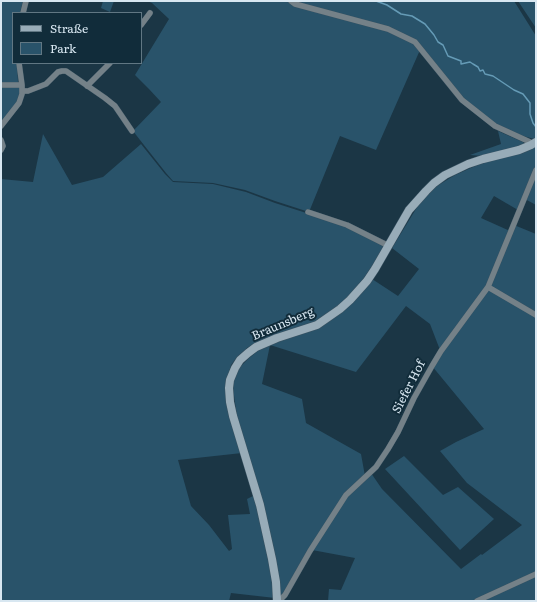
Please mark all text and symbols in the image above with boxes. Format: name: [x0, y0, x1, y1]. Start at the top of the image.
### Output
legend: [12, 12, 142, 64]
text: Straße: [50, 19, 88, 37]
text: Park: [50, 39, 76, 57]
street label: Braunsberg: [250, 304, 316, 344]
street label: Siefer Hof: [389, 358, 429, 416]

